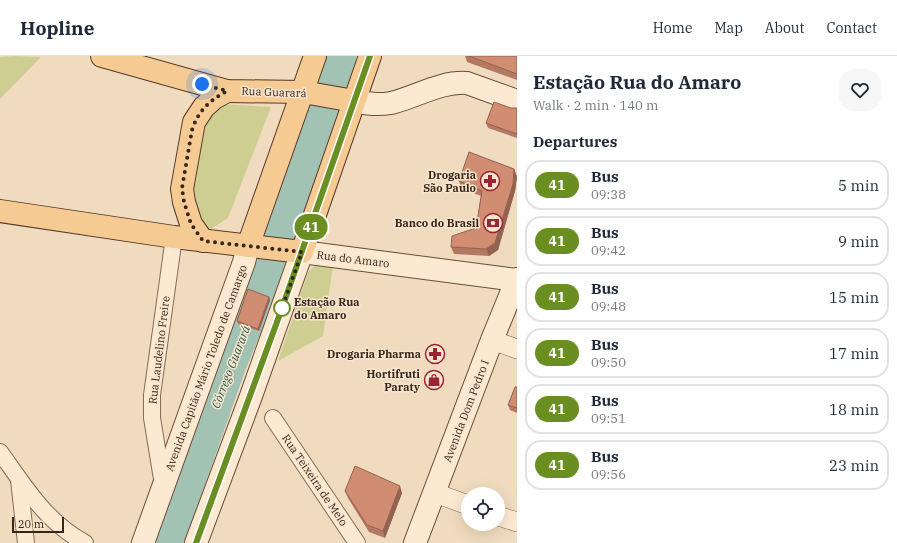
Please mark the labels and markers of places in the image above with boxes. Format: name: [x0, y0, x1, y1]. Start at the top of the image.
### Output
place label: Drogaria São Paulo: [423, 168, 476, 195]
pharmacy icon: Drogaria São Paulo: [479, 170, 501, 192]
bank icon: Banco do Brasil: [482, 212, 504, 234]
place label: Banco do Brasil: [395, 216, 479, 230]
place label: Estação Rua do Amaro: [294, 295, 360, 322]
marker: Estação Rua do Amaro: [273, 299, 291, 317]
pharmacy icon: Drogaria Pharma: [424, 343, 446, 365]
place label: Drogaria Pharma: [327, 347, 421, 361]
place label: Hortifruti Paraty: [366, 367, 421, 394]
shop icon: Hortifruti Paraty: [423, 369, 445, 391]

